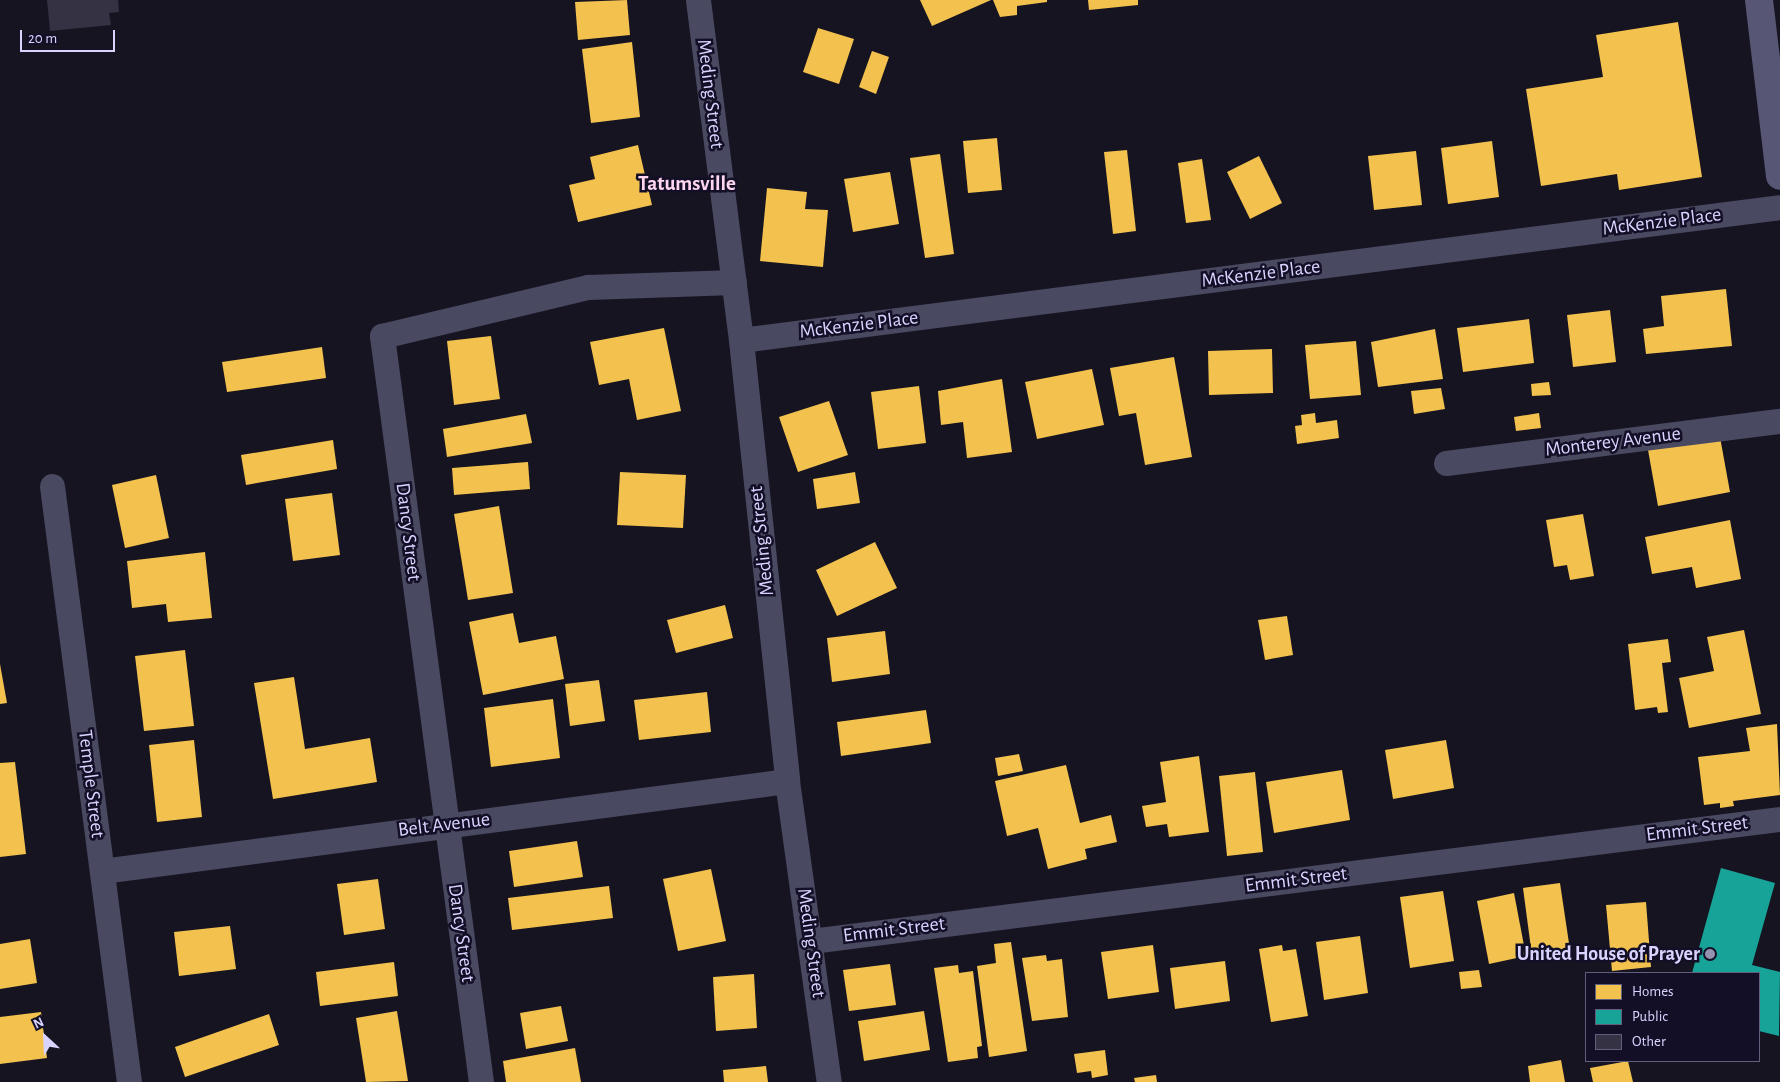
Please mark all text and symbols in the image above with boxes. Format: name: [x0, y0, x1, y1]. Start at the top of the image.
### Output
scale bar: [22, 20, 118, 52]
text: 20 m: [28, 31, 57, 46]
street label: Meding Street: [691, 38, 729, 150]
district label: Tatumsville: [638, 171, 736, 197]
street label: McKenzie Place: [1601, 203, 1723, 241]
street label: McKenzie Place: [1200, 255, 1322, 293]
street label: McKenzie Place: [798, 306, 920, 344]
street label: Monterey Avenue: [1544, 422, 1682, 462]
street label: Dancy Street: [390, 481, 426, 583]
street label: Meding Street: [744, 485, 780, 597]
street label: Temple Street: [72, 729, 110, 839]
street label: Belt Avenue: [397, 807, 491, 843]
street label: Emmit Street: [1645, 811, 1749, 847]
street label: Emmit Street: [1244, 862, 1348, 898]
street label: Dancy Street: [442, 882, 480, 984]
street label: Meding Street: [791, 887, 831, 999]
street label: Emmit Street: [842, 912, 946, 948]
place label: United House of Prayer: [1517, 942, 1700, 966]
marker: United House of Prayer: [1704, 948, 1716, 960]
legend: [1585, 972, 1760, 1062]
text: Homes: [1632, 984, 1674, 999]
text: Public: [1632, 1009, 1668, 1024]
north arrow: [20, 1012, 70, 1062]
text: N: [31, 1015, 46, 1032]
text: Other: [1632, 1034, 1666, 1049]

